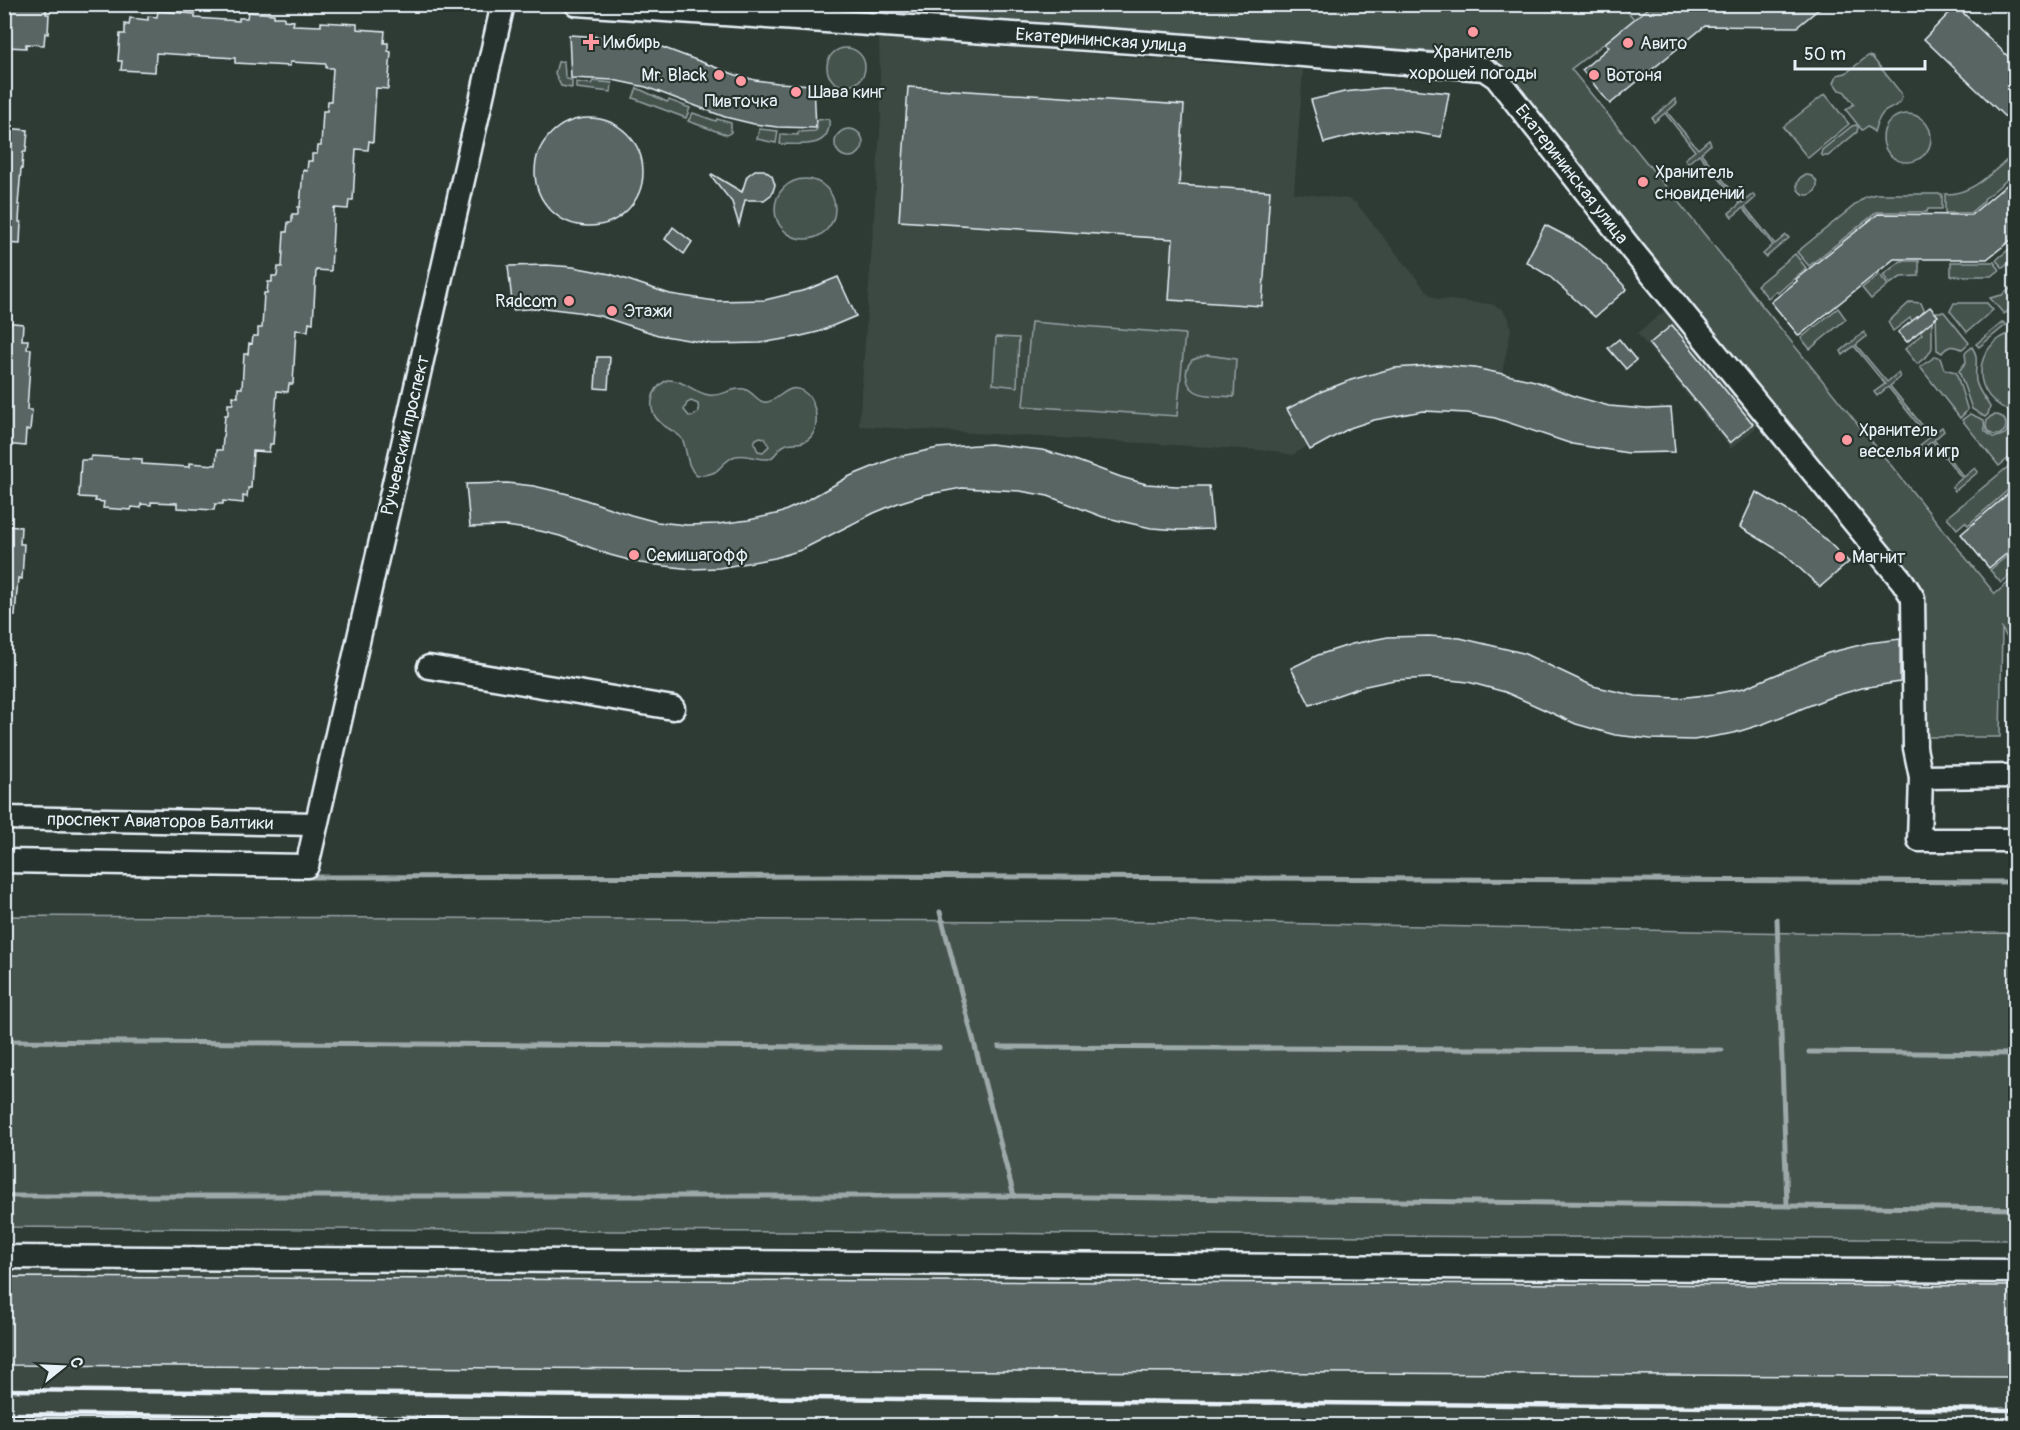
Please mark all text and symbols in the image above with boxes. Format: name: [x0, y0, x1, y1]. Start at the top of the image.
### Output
street label: Екатерининская улица: [1015, 23, 1187, 58]
marker: Хранитель хорошей погоды: [1466, 25, 1480, 39]
place label: Имбирь: [603, 31, 661, 54]
place label: Авито: [1640, 32, 1688, 55]
scale bar: [1795, 33, 1926, 71]
marker: Имбирь: [584, 35, 598, 49]
marker: Авито: [1621, 36, 1635, 50]
place label: Хранитель хорошей погоды: [1409, 41, 1537, 85]
text: 50 m: [1804, 43, 1846, 66]
place label: Mr. Black: [641, 64, 707, 87]
place label: Вотоня: [1606, 64, 1662, 87]
marker: Mr. Black: [712, 68, 726, 82]
marker: Вотоня: [1587, 68, 1601, 82]
marker: Пивточка: [734, 74, 748, 88]
place label: Шава кинг: [808, 81, 885, 104]
marker: Шава кинг: [789, 85, 803, 99]
place label: Пивточка: [704, 90, 778, 113]
street label: Екатерининская улица: [1510, 100, 1633, 249]
place label: Хранитель сновидений: [1655, 161, 1745, 205]
marker: Хранитель сновидений: [1636, 175, 1650, 189]
place label: Rяdcom: [495, 290, 557, 313]
marker: Rяdcom: [562, 294, 576, 308]
place label: Этажи: [624, 300, 672, 323]
marker: Этажи: [605, 304, 619, 318]
street label: Ручьевский проспект: [376, 353, 435, 517]
place label: Хранитель веселья и игр: [1859, 419, 1959, 463]
marker: Хранитель веселья и игр: [1840, 433, 1854, 447]
place label: Семишагофф: [646, 544, 748, 567]
place label: Магнит: [1852, 546, 1905, 569]
marker: Семишагофф: [627, 548, 641, 562]
marker: Магнит: [1833, 550, 1847, 564]
street label: проспект Авиаторов Балтики: [47, 808, 273, 835]
north arrow: [33, 1337, 93, 1397]
text: С: [65, 1355, 87, 1371]

